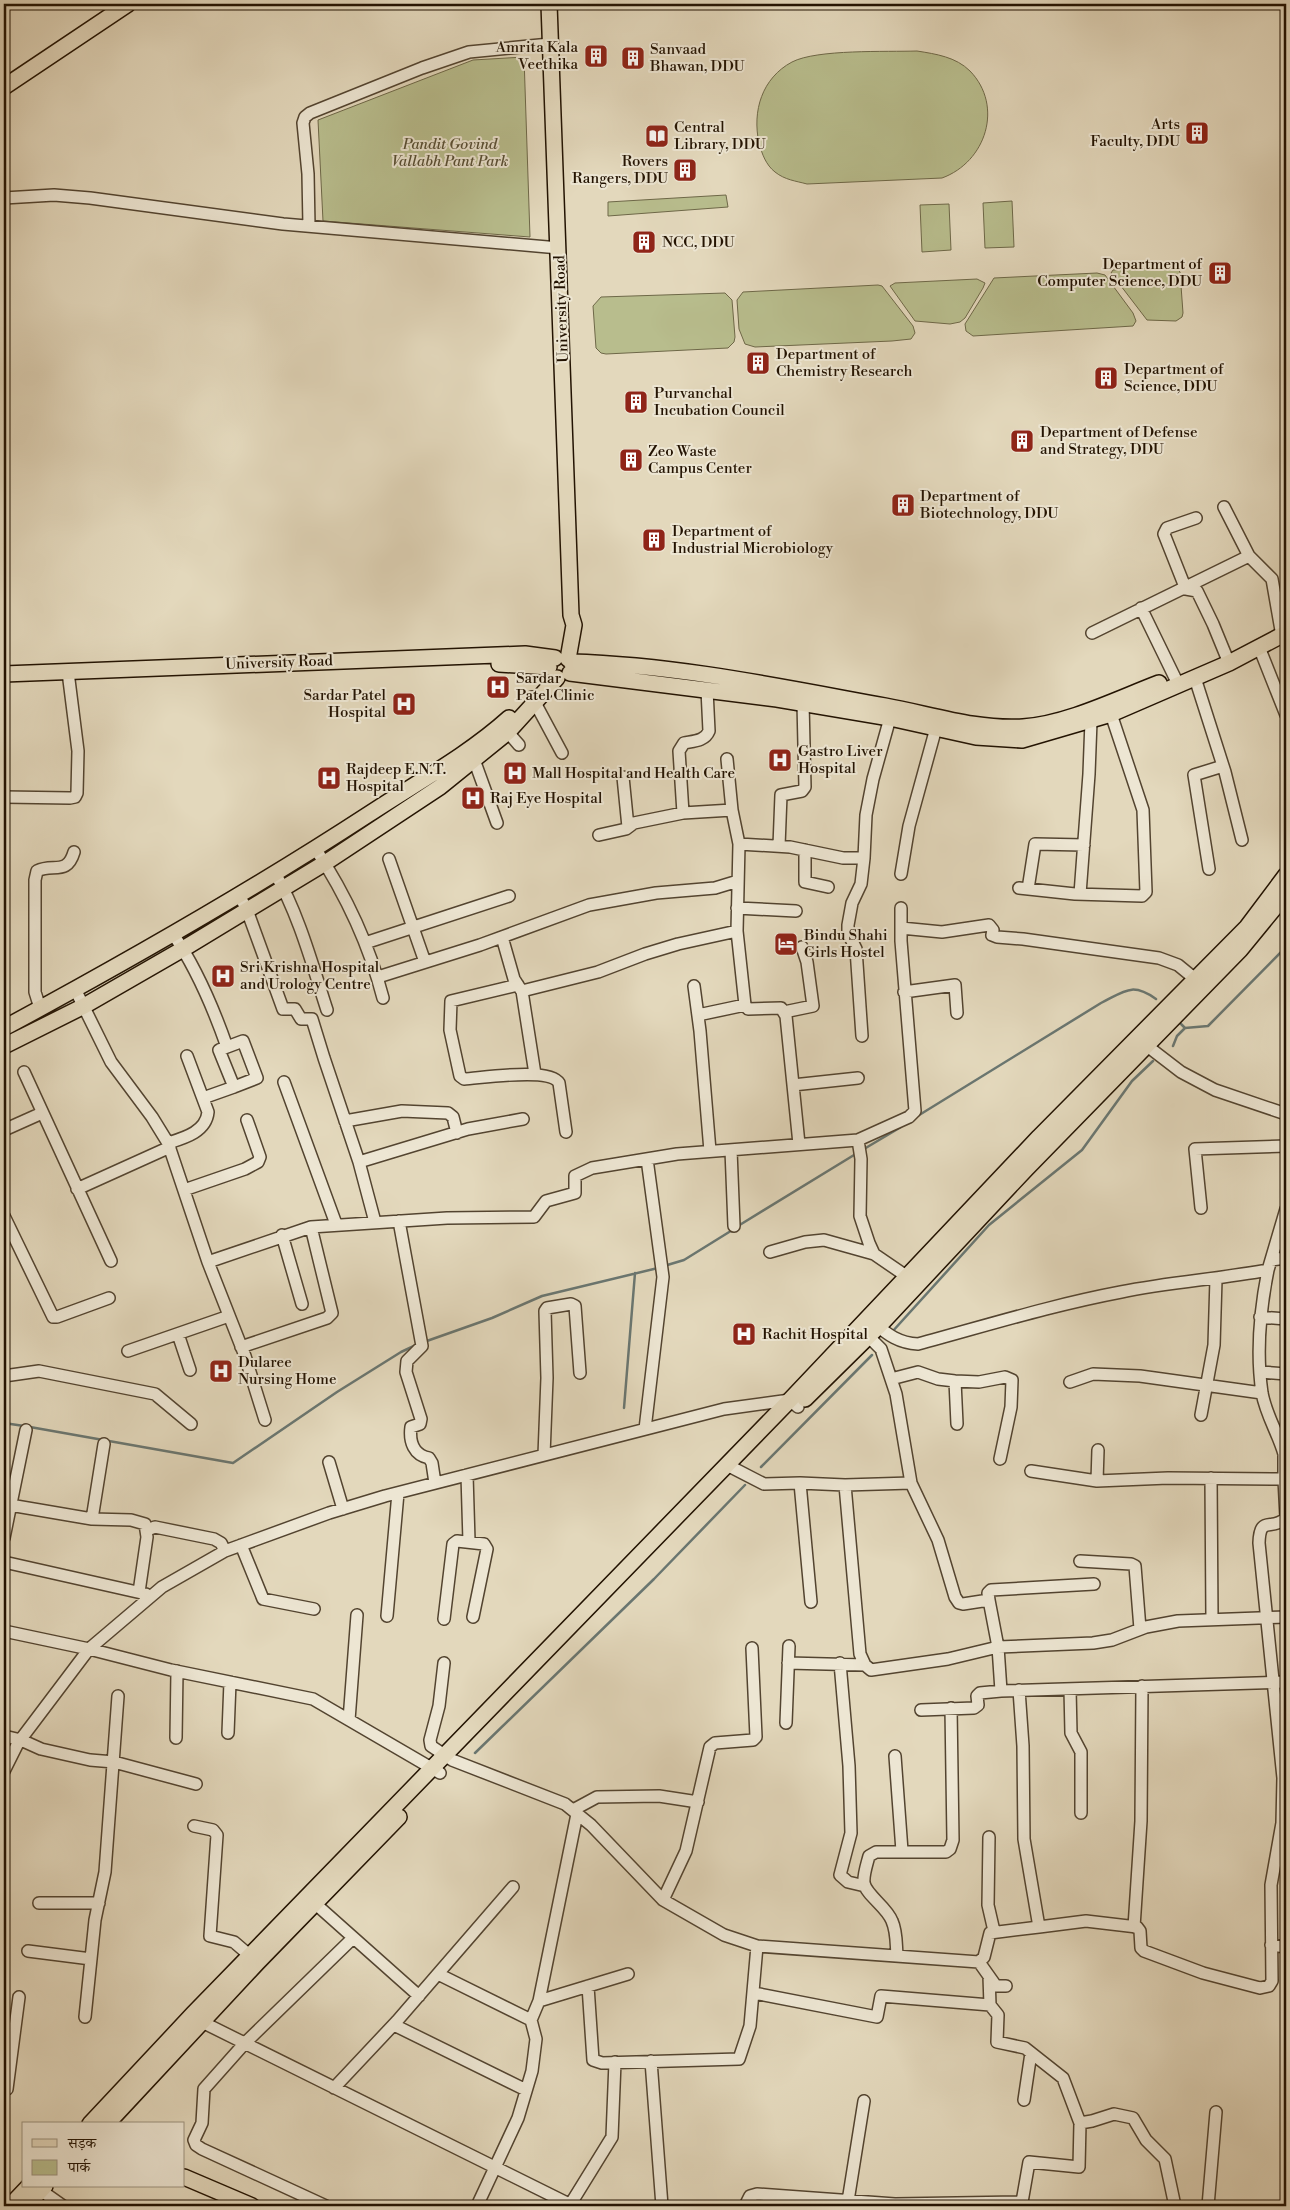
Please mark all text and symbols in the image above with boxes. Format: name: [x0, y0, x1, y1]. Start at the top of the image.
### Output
place label: Amrita Kala Veethika: [495, 38, 578, 74]
place label: Sanvaad Bhawan, DDU: [649, 40, 744, 76]
building icon: Amrita Kala Veethika: [583, 43, 609, 69]
building icon: Sanvaad Bhawan, DDU: [620, 45, 646, 71]
place label: Arts Faculty, DDU: [1090, 115, 1180, 151]
place label: Central Library, DDU: [674, 118, 766, 154]
building icon: Arts Faculty, DDU: [1184, 120, 1210, 146]
library icon: Central Library, DDU: [644, 123, 670, 149]
park label: Pandit Govind Vallabh Pant Park: [392, 135, 508, 171]
place label: Rovers Rangers, DDU: [572, 152, 668, 188]
building icon: Rovers Rangers, DDU: [672, 157, 698, 183]
building icon: NCC, DDU: [631, 229, 657, 255]
place label: NCC, DDU: [662, 233, 735, 252]
street label: University Road: [550, 254, 573, 363]
place label: Department of Computer Science, DDU: [1037, 255, 1203, 291]
building icon: Department of Computer Science, DDU: [1207, 260, 1233, 286]
place label: Department of Chemistry Research: [776, 345, 913, 381]
building icon: Department of Chemistry Research: [745, 350, 771, 376]
place label: Department of Science, DDU: [1124, 360, 1224, 396]
building icon: Department of Science, DDU: [1093, 365, 1119, 391]
place label: Purvanchal Incubation Council: [654, 384, 785, 420]
building icon: Purvanchal Incubation Council: [623, 389, 649, 415]
place label: Department of Defense and Strategy, DDU: [1040, 423, 1198, 459]
building icon: Department of Defense and Strategy, DDU: [1009, 428, 1035, 454]
place label: Zeo Waste Campus Center: [648, 442, 752, 478]
building icon: Zeo Waste Campus Center: [618, 447, 644, 473]
place label: Department of Biotechnology, DDU: [919, 487, 1058, 523]
building icon: Department of Biotechnology, DDU: [890, 492, 916, 518]
place label: Department of Industrial Microbiology: [672, 522, 834, 558]
building icon: Department of Industrial Microbiology: [641, 527, 667, 553]
street label: University Road: [225, 651, 334, 674]
place label: Sardar Patel Clinic: [516, 669, 595, 705]
hospital icon: Sardar Patel Clinic: [485, 674, 511, 700]
place label: Sardar Patel Hospital: [303, 686, 387, 722]
hospital icon: Sardar Patel Hospital: [391, 691, 417, 717]
place label: Gastro Liver Hospital: [798, 742, 883, 778]
hospital icon: Gastro Liver Hospital: [767, 747, 793, 773]
place label: Rajdeep E.N.T. Hospital: [346, 760, 446, 796]
hospital icon: Mall Hospital and Health Care: [502, 760, 528, 786]
place label: Mall Hospital and Health Care: [532, 764, 735, 783]
hospital icon: Rajdeep E.N.T. Hospital: [316, 765, 342, 791]
hospital icon: Raj Eye Hospital: [460, 785, 486, 811]
place label: Raj Eye Hospital: [490, 789, 603, 808]
place label: Bindu Shahi Girls Hostel: [803, 926, 888, 962]
hotel icon: Bindu Shahi Girls Hostel: [773, 931, 799, 957]
place label: Sri Krishna Hospital and Urology Centre: [240, 958, 380, 994]
hospital icon: Sri Krishna Hospital and Urology Centre: [210, 963, 236, 989]
hospital icon: Rachit Hospital: [731, 1321, 757, 1347]
place label: Rachit Hospital: [762, 1325, 868, 1344]
place label: Dularee Nursing Home: [238, 1353, 337, 1389]
hospital icon: Dularee Nursing Home: [208, 1358, 234, 1384]
legend: [22, 2122, 185, 2188]
text: सड़क: [67, 2134, 97, 2153]
text: पार्क: [67, 2158, 91, 2177]

